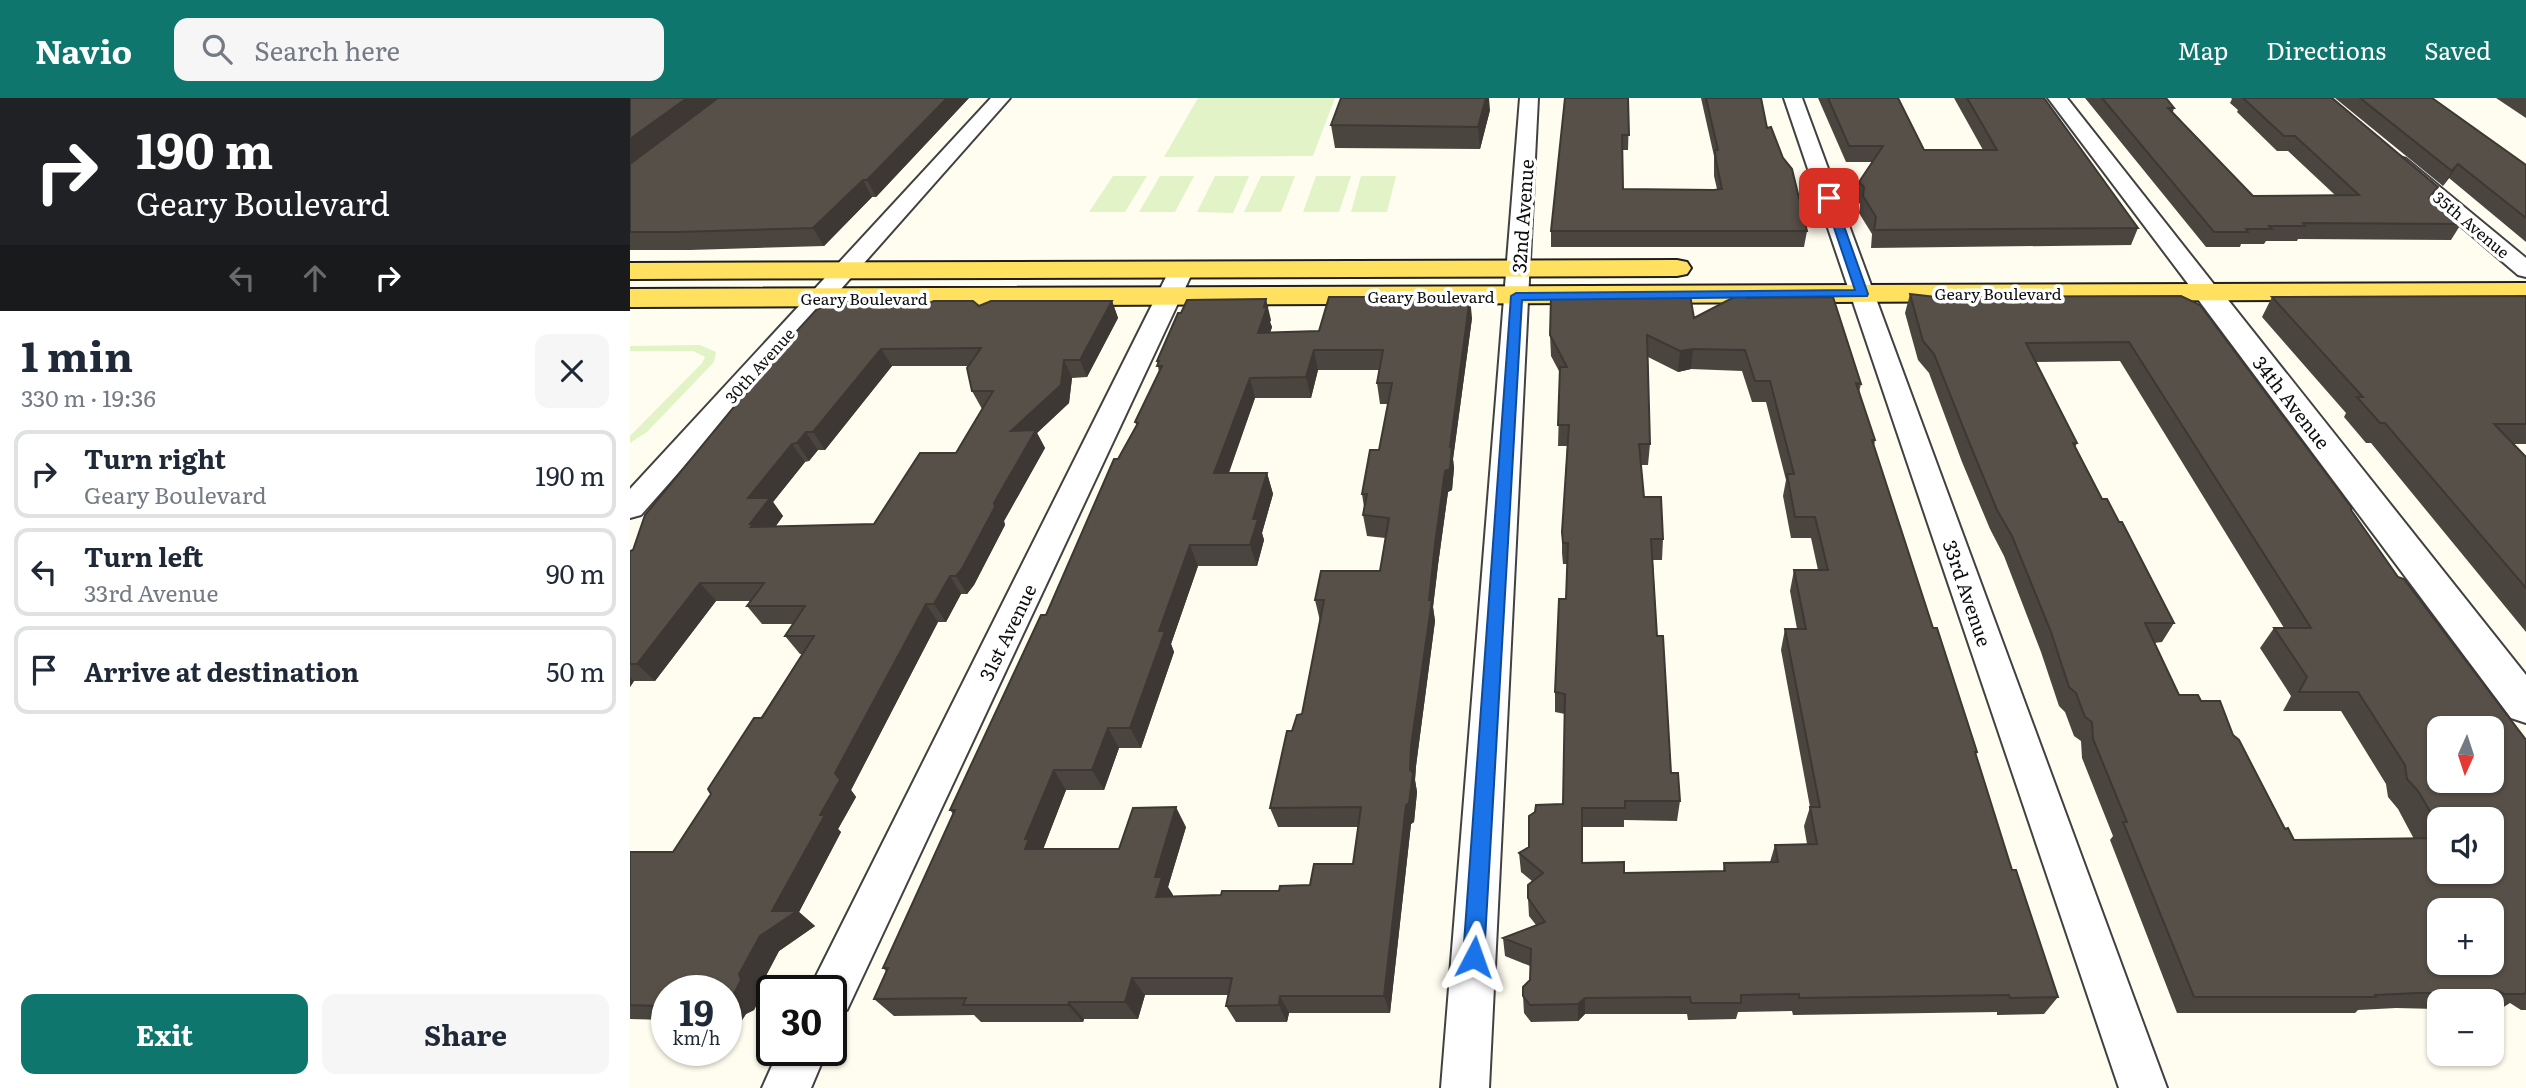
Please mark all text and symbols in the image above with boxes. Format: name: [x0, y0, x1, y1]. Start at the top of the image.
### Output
search box: [174, 18, 664, 81]
text: Navio: [35, 25, 132, 74]
icon: search: [198, 30, 236, 68]
text: Search here: [254, 30, 400, 69]
text: Map: [2177, 32, 2228, 67]
text: Directions: [2266, 32, 2386, 67]
text: Saved: [2424, 32, 2491, 67]
text: 190 m: [136, 111, 273, 184]
icon: right: [21, 126, 112, 217]
street label: 32nd Avenue: [1504, 158, 1540, 274]
pin: [1799, 168, 1859, 228]
text: Geary Boulevard: [136, 178, 390, 226]
icon: arrive: [1810, 179, 1848, 217]
street label: 35th Avenue: [2429, 185, 2515, 263]
icon: left: [223, 259, 261, 297]
icon: ahead: [296, 259, 334, 297]
icon: right: [369, 259, 407, 297]
street label: Geary Boulevard: [1935, 281, 2062, 305]
street label: Geary Boulevard: [1368, 284, 1495, 308]
street label: Geary Boulevard: [801, 286, 928, 310]
street label: 30th Avenue: [719, 322, 799, 408]
text: 1 min: [21, 323, 133, 385]
button: close: [535, 334, 609, 408]
street label: 34th Avenue: [2247, 349, 2337, 455]
text: 330 m · 19:36: [21, 380, 156, 414]
text: Turn right: [84, 438, 226, 477]
icon: right: [25, 455, 63, 493]
text: 190 m: [535, 455, 605, 494]
text: Geary Boulevard: [84, 477, 266, 511]
text: Turn left: [84, 536, 203, 575]
street label: 33rd Avenue: [1937, 536, 1999, 650]
icon: left: [25, 553, 63, 591]
text: 90 m: [546, 553, 605, 592]
text: 33rd Avenue: [84, 575, 218, 609]
street label: 31st Avenue: [971, 579, 1043, 685]
icon: arrive: [25, 651, 63, 689]
text: Arrive at destination: [84, 651, 359, 690]
text: 50 m: [546, 651, 605, 690]
north arrow: [2427, 716, 2504, 793]
map controls: [2427, 716, 2504, 1066]
button: sound: [2427, 807, 2504, 884]
button: +: [2427, 898, 2504, 975]
position arrow: [1437, 920, 1511, 994]
speed limit sign: 30: [756, 975, 847, 1066]
text: 19: [679, 985, 714, 1037]
button: −: [2427, 989, 2504, 1066]
button: Exit: [21, 994, 308, 1074]
button: Share: [322, 994, 609, 1074]
text: km/h: [673, 1024, 720, 1051]

